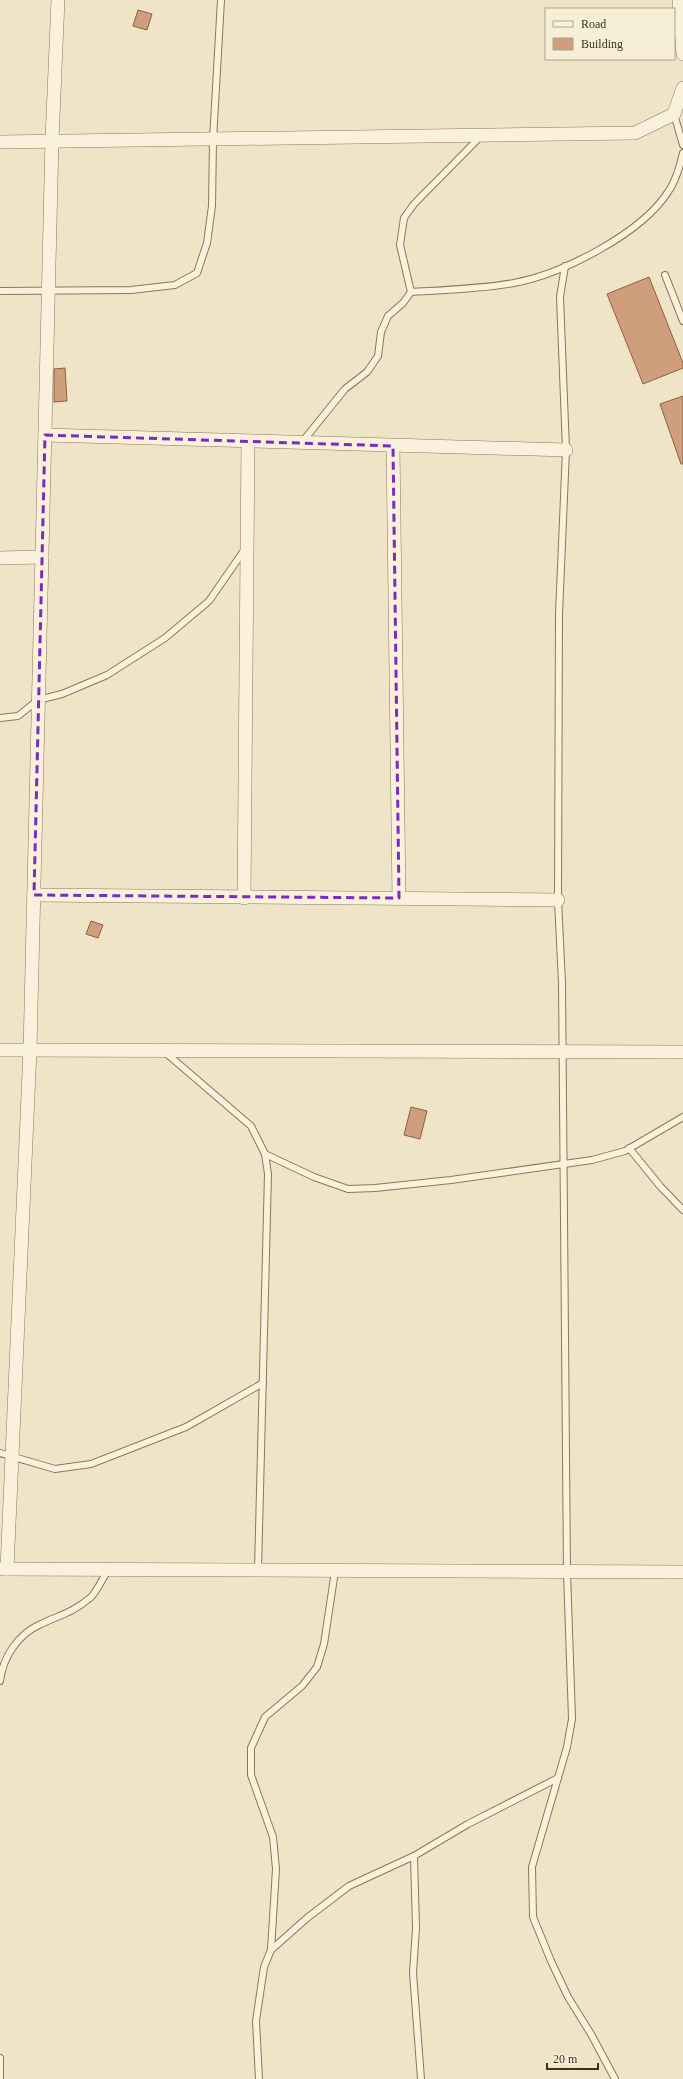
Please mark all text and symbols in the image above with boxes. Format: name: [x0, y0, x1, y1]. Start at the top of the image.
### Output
legend: [545, 8, 675, 60]
text: Road: [581, 17, 606, 31]
text: Building: [581, 37, 623, 51]
scale bar: [547, 2045, 598, 2071]
text: 20 m: [553, 2052, 578, 2066]

